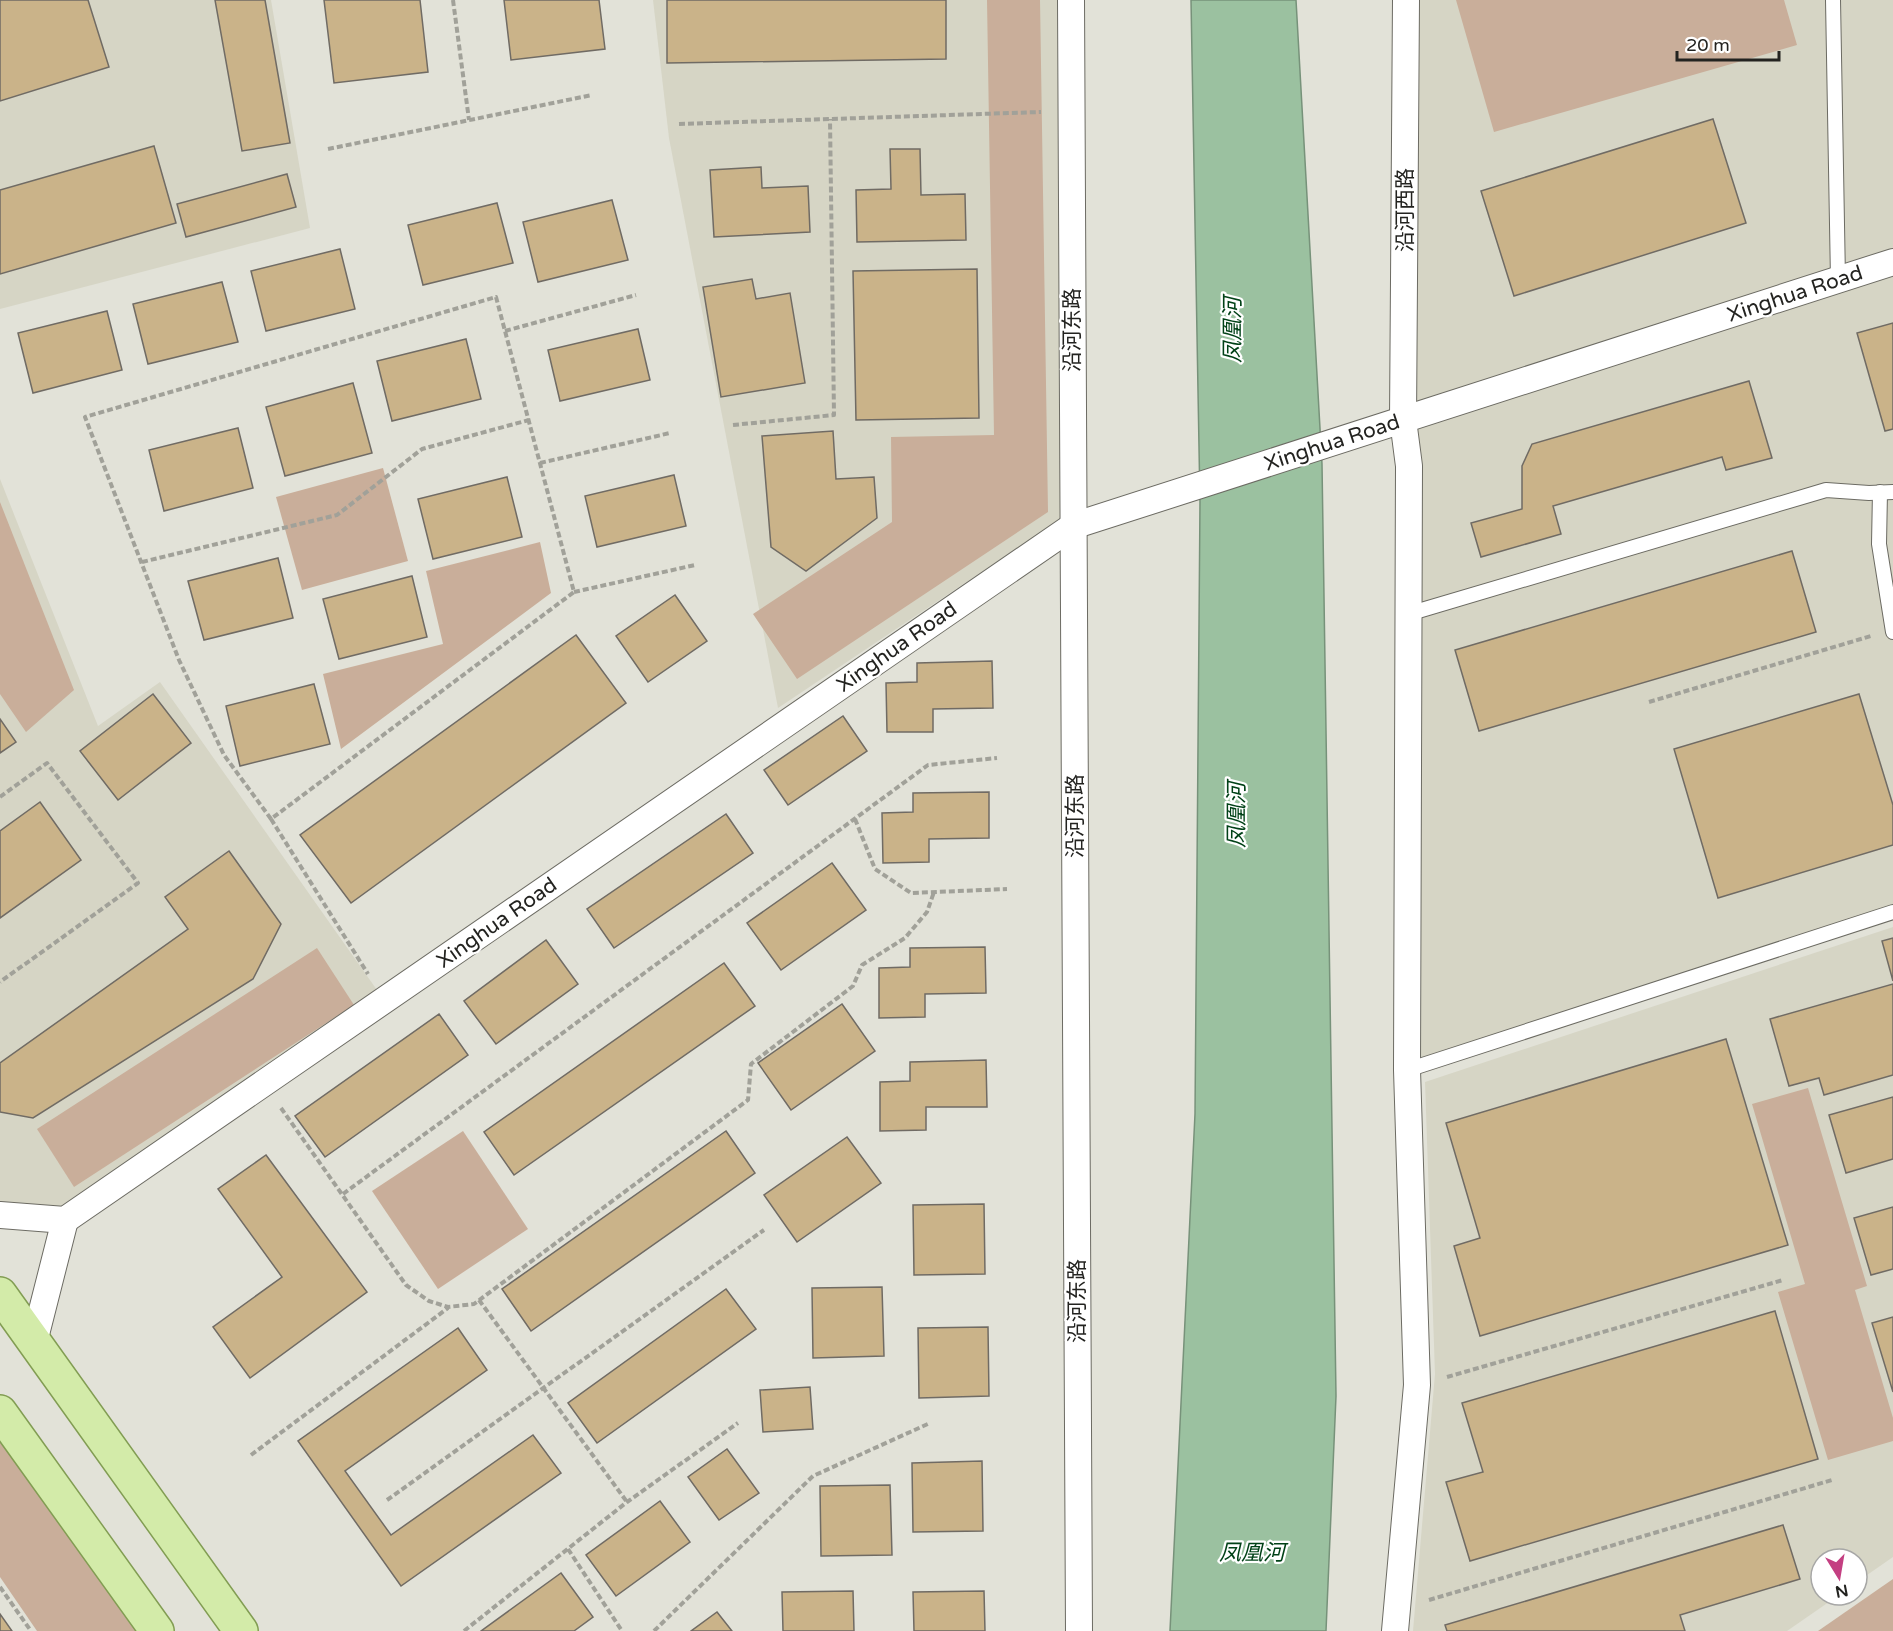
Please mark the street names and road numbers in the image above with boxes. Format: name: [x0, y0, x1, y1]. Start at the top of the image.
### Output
street label: 沿河西路: [1393, 168, 1418, 252]
street label: Xinghua Road: [1724, 260, 1866, 328]
street label: 沿河东路: [1060, 288, 1085, 372]
street label: Xinghua Road: [1261, 409, 1403, 477]
street label: Xinghua Road: [832, 596, 962, 698]
street label: 沿河东路: [1063, 774, 1088, 858]
street label: Xinghua Road: [432, 872, 562, 974]
street label: 沿河东路: [1065, 1259, 1090, 1343]

